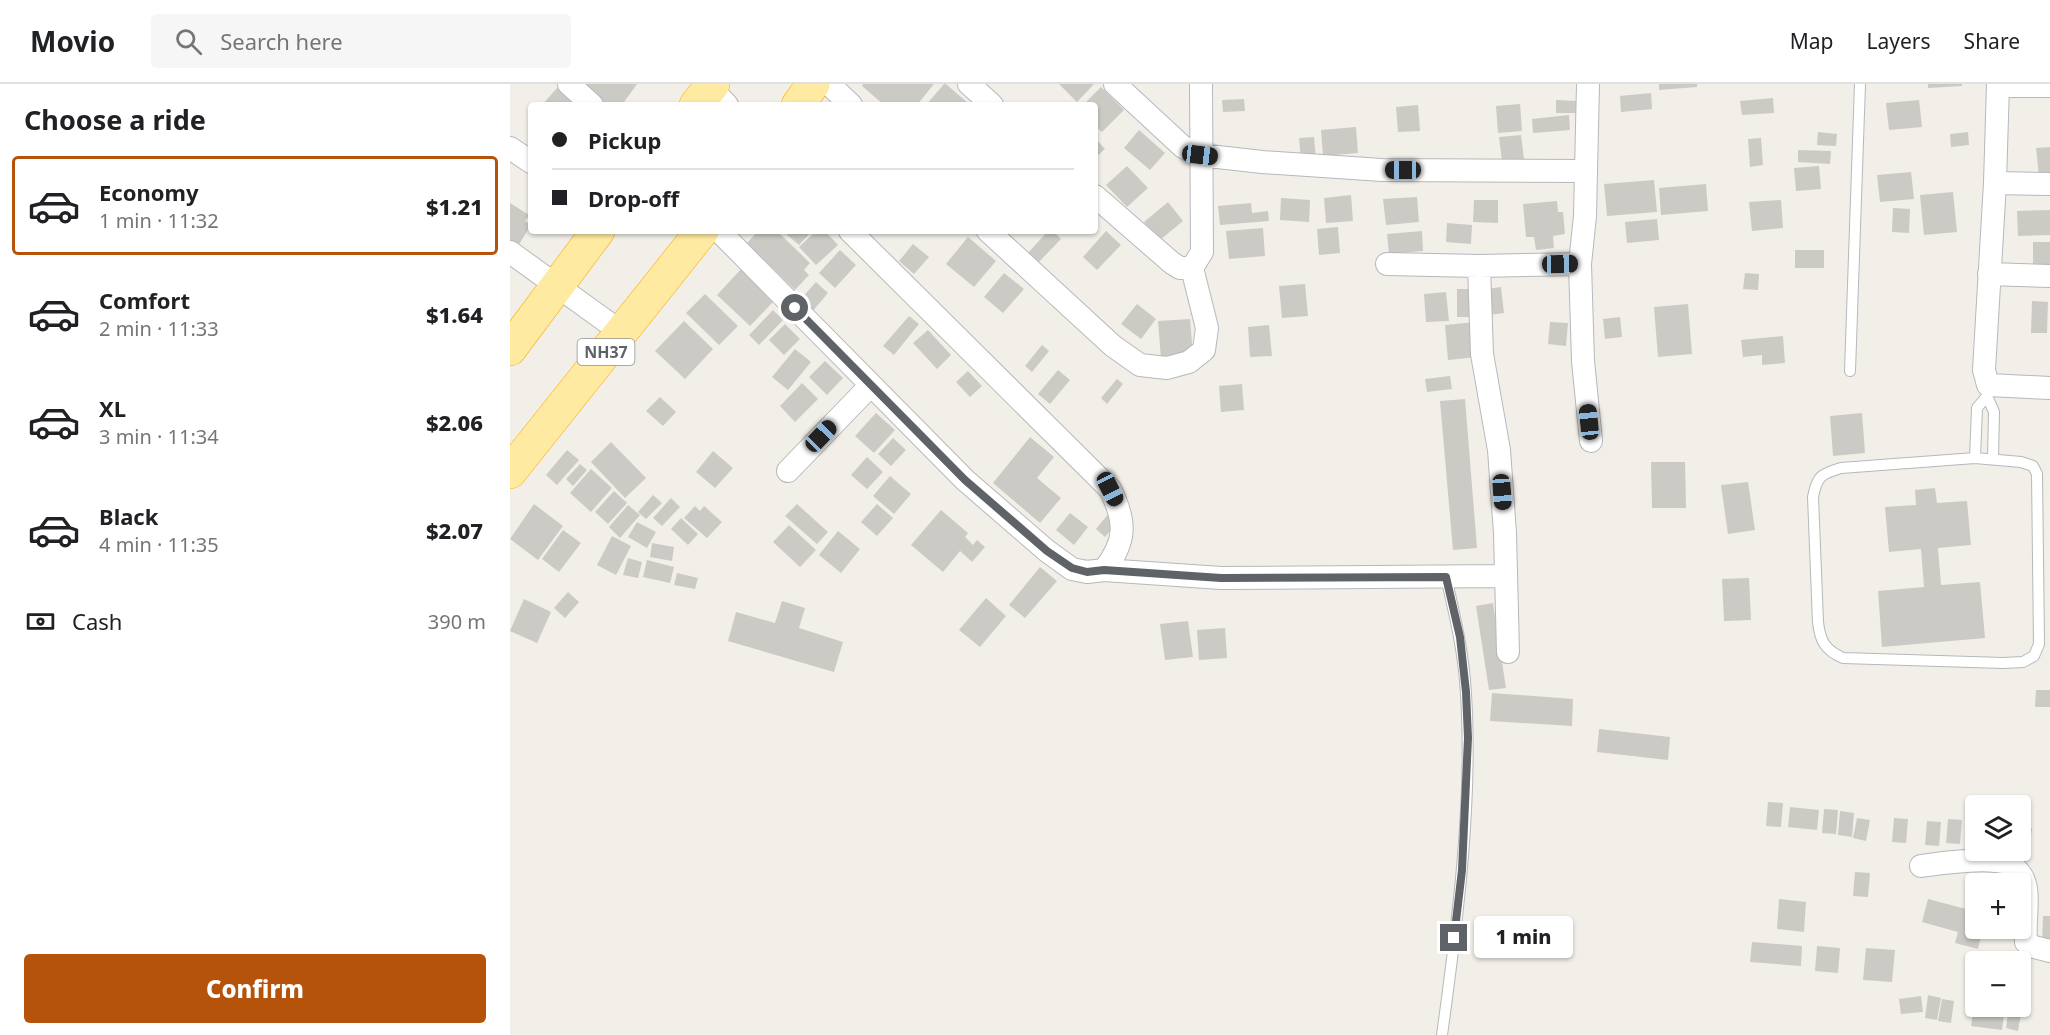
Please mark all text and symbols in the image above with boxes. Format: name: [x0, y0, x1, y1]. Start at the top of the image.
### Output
search box: [151, 14, 571, 68]
text: Movio: [30, 22, 115, 60]
icon: search: [172, 25, 205, 58]
text: Search here: [220, 26, 343, 56]
text: Map: [1790, 27, 1834, 55]
text: Layers: [1867, 27, 1931, 55]
text: Share: [1964, 27, 2020, 55]
text: Choose a ride: [24, 101, 206, 138]
text: Pickup: [588, 125, 661, 155]
car: [1181, 144, 1219, 166]
car: [1385, 161, 1421, 179]
text: Economy: [99, 177, 198, 207]
icon: car: [27, 179, 81, 233]
text: Drop-off: [588, 183, 679, 213]
text: $1.21: [426, 191, 483, 221]
text: 1 min · 11:32: [99, 207, 219, 234]
car: [1542, 255, 1578, 273]
text: Comfort: [99, 285, 190, 315]
icon: car: [27, 287, 81, 341]
route start: [781, 294, 808, 321]
text: $1.64: [426, 299, 483, 329]
text: 2 min · 11:33: [99, 315, 219, 342]
road number: NH37: [578, 339, 634, 365]
text: XL: [99, 393, 126, 423]
icon: car: [27, 395, 81, 449]
car: [1578, 403, 1600, 441]
text: $2.06: [426, 407, 483, 437]
car: [802, 417, 840, 455]
text: 3 min · 11:34: [99, 423, 219, 450]
car: [1094, 469, 1126, 509]
car: [1492, 473, 1512, 511]
text: Black: [99, 501, 158, 531]
icon: car: [27, 503, 81, 557]
text: $2.07: [426, 515, 483, 545]
text: 4 min · 11:35: [99, 531, 219, 558]
icon: cash: [24, 605, 57, 638]
text: Cash: [72, 606, 122, 636]
text: 390 m: [428, 608, 486, 635]
map controls: [1965, 795, 2031, 1017]
button: layers: [1965, 795, 2031, 861]
button: +: [1965, 873, 2031, 939]
callout: 1 min: [1475, 917, 1574, 959]
text: 1 min: [1496, 923, 1551, 950]
route end: [1440, 924, 1467, 951]
button: −: [1965, 951, 2031, 1017]
button: Confirm: [24, 954, 486, 1023]

